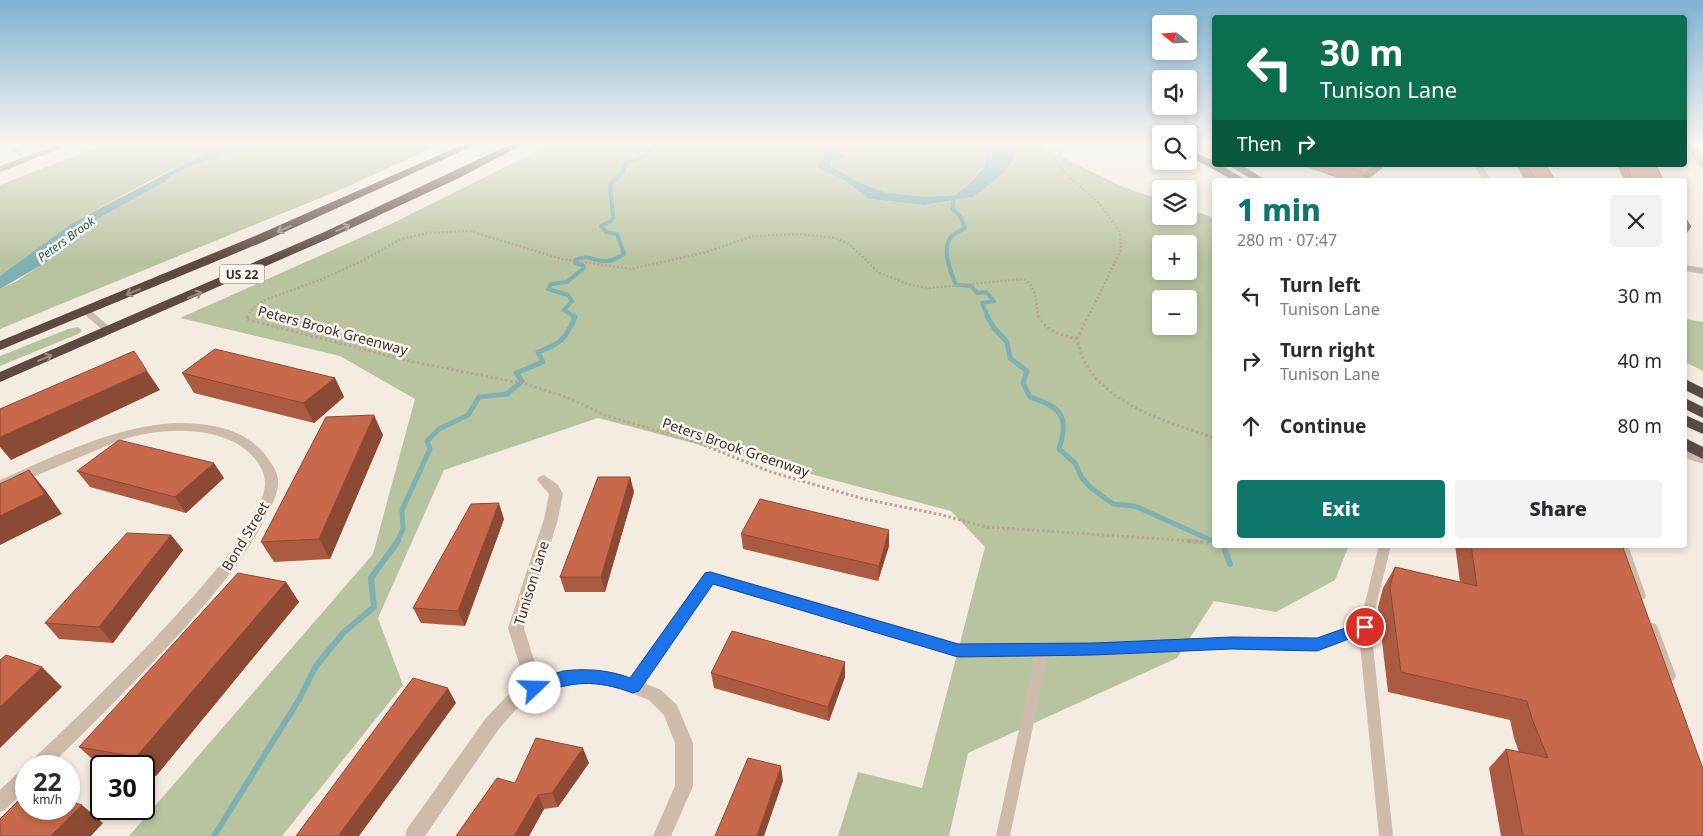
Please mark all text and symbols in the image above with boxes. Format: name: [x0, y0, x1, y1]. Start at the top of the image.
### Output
north arrow: [1152, 15, 1198, 60]
map controls: [1152, 15, 1197, 335]
text: 30 m: [1320, 29, 1403, 76]
icon: left: [1237, 35, 1302, 100]
button: sound: [1152, 70, 1197, 115]
text: Tunison Lane: [1320, 74, 1457, 104]
button: search: [1152, 125, 1197, 170]
icon: right: [1292, 130, 1320, 158]
text: Then: [1237, 131, 1282, 157]
button: layers: [1152, 180, 1197, 225]
text: 1 min: [1237, 189, 1321, 230]
button: close: [1610, 195, 1662, 247]
water label: Peters Brook: [34, 212, 99, 266]
one-way arrow: [335, 223, 350, 233]
one-way arrow: [277, 224, 292, 234]
text: 280 m · 07:47: [1237, 229, 1337, 251]
button: +: [1152, 235, 1197, 280]
road number: US 22: [220, 264, 264, 284]
text: Turn left: [1280, 272, 1361, 298]
icon: left: [1237, 282, 1265, 310]
text: 30 m: [1618, 283, 1662, 309]
one-way arrow: [126, 288, 141, 297]
one-way arrow: [187, 289, 202, 299]
button: −: [1152, 290, 1197, 335]
text: Tunison Lane: [1280, 298, 1380, 320]
street label: Peters Brook Greenway: [256, 301, 411, 359]
text: Turn right: [1280, 337, 1375, 363]
icon: right: [1237, 347, 1265, 375]
text: 40 m: [1618, 348, 1662, 374]
one-way arrow: [37, 353, 52, 362]
text: Tunison Lane: [1280, 363, 1380, 385]
icon: ahead: [1237, 412, 1265, 440]
street label: Peters Brook Greenway: [660, 413, 813, 481]
text: Continue: [1280, 413, 1366, 439]
text: 80 m: [1618, 413, 1662, 439]
button: Exit: [1237, 480, 1445, 538]
button: Share: [1455, 480, 1662, 538]
street label: Bond Street: [217, 498, 273, 574]
street label: Tunison Lane: [509, 538, 553, 627]
pin: [1344, 606, 1386, 648]
icon: arrive: [1351, 613, 1379, 641]
position arrow: [508, 661, 560, 713]
speed limit sign: 30: [90, 755, 155, 820]
text: 22: [33, 764, 62, 798]
text: km/h: [33, 791, 62, 808]

